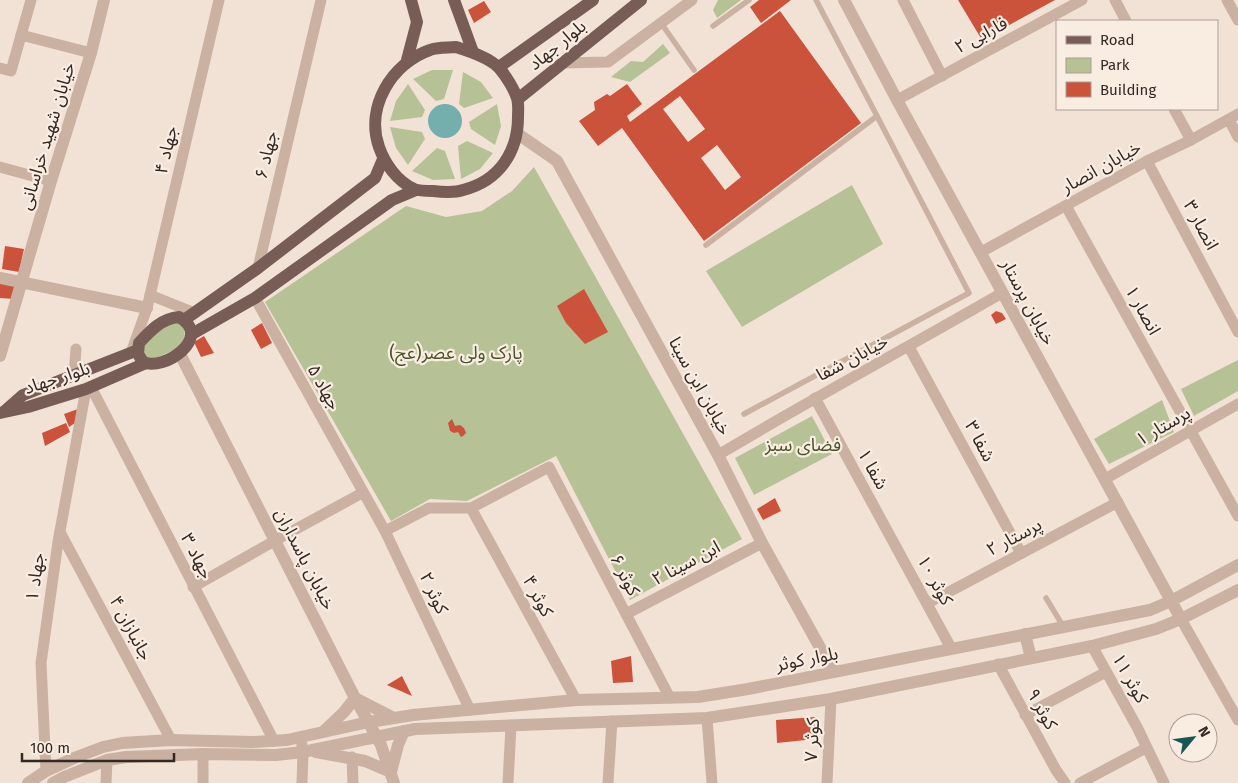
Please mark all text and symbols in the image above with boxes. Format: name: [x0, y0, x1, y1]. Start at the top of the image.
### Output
street label: فارابی ۲: [951, 12, 1011, 58]
street label: بلوار جهاد: [524, 15, 590, 75]
legend: [1056, 20, 1218, 110]
text: Road: [1100, 31, 1135, 49]
text: Park: [1100, 56, 1130, 74]
street label: خیابان شهید خراسانی: [14, 60, 80, 212]
text: Building: [1100, 81, 1156, 99]
street label: جهاد ۴: [150, 124, 182, 176]
street label: جهاد ۶: [250, 129, 282, 181]
street label: خیابان انصار: [1056, 136, 1145, 198]
street label: انصار ۳: [1179, 196, 1223, 254]
street label: خیابان پرستار: [996, 254, 1060, 349]
street label: انصار ۱: [1121, 281, 1165, 339]
street label: خیابان شفا: [812, 330, 892, 386]
street label: خیابان ابن سینا: [664, 333, 736, 439]
park label: پارک ولی عصر(عج): [389, 342, 523, 366]
street label: بلوار جهاد: [21, 357, 93, 399]
street label: جهاد ۵: [303, 360, 345, 414]
street label: پرستار ۱: [1132, 402, 1194, 451]
street label: شفا ۳: [960, 417, 1000, 465]
park label: فضای سبز: [764, 434, 841, 456]
street label: شفا ۱: [853, 445, 893, 493]
street label: خیابان پاسداران: [270, 505, 340, 614]
street label: پرستار ۲: [982, 513, 1046, 561]
street label: جهاد ۳: [176, 529, 218, 583]
street label: ابن سینا ۲: [648, 536, 724, 590]
street label: جهاد ۱: [21, 551, 49, 603]
street label: کوثر ۶: [605, 551, 645, 600]
street label: کوثر ۱۰: [912, 551, 958, 609]
street label: کوثر ۲: [415, 569, 453, 618]
street label: کوثر ۴: [518, 572, 558, 621]
street label: جانبازان ۴: [105, 592, 157, 664]
street label: بلوار کوثر: [773, 642, 840, 676]
street label: کوثر ۱۱: [1107, 649, 1153, 707]
street label: کوثر ۹: [1022, 685, 1062, 734]
north arrow: [1168, 713, 1218, 763]
street label: کوثر ۷: [800, 717, 824, 762]
text: N: [1194, 724, 1214, 740]
scale bar: [22, 730, 175, 762]
text: 100 m: [30, 739, 70, 757]

